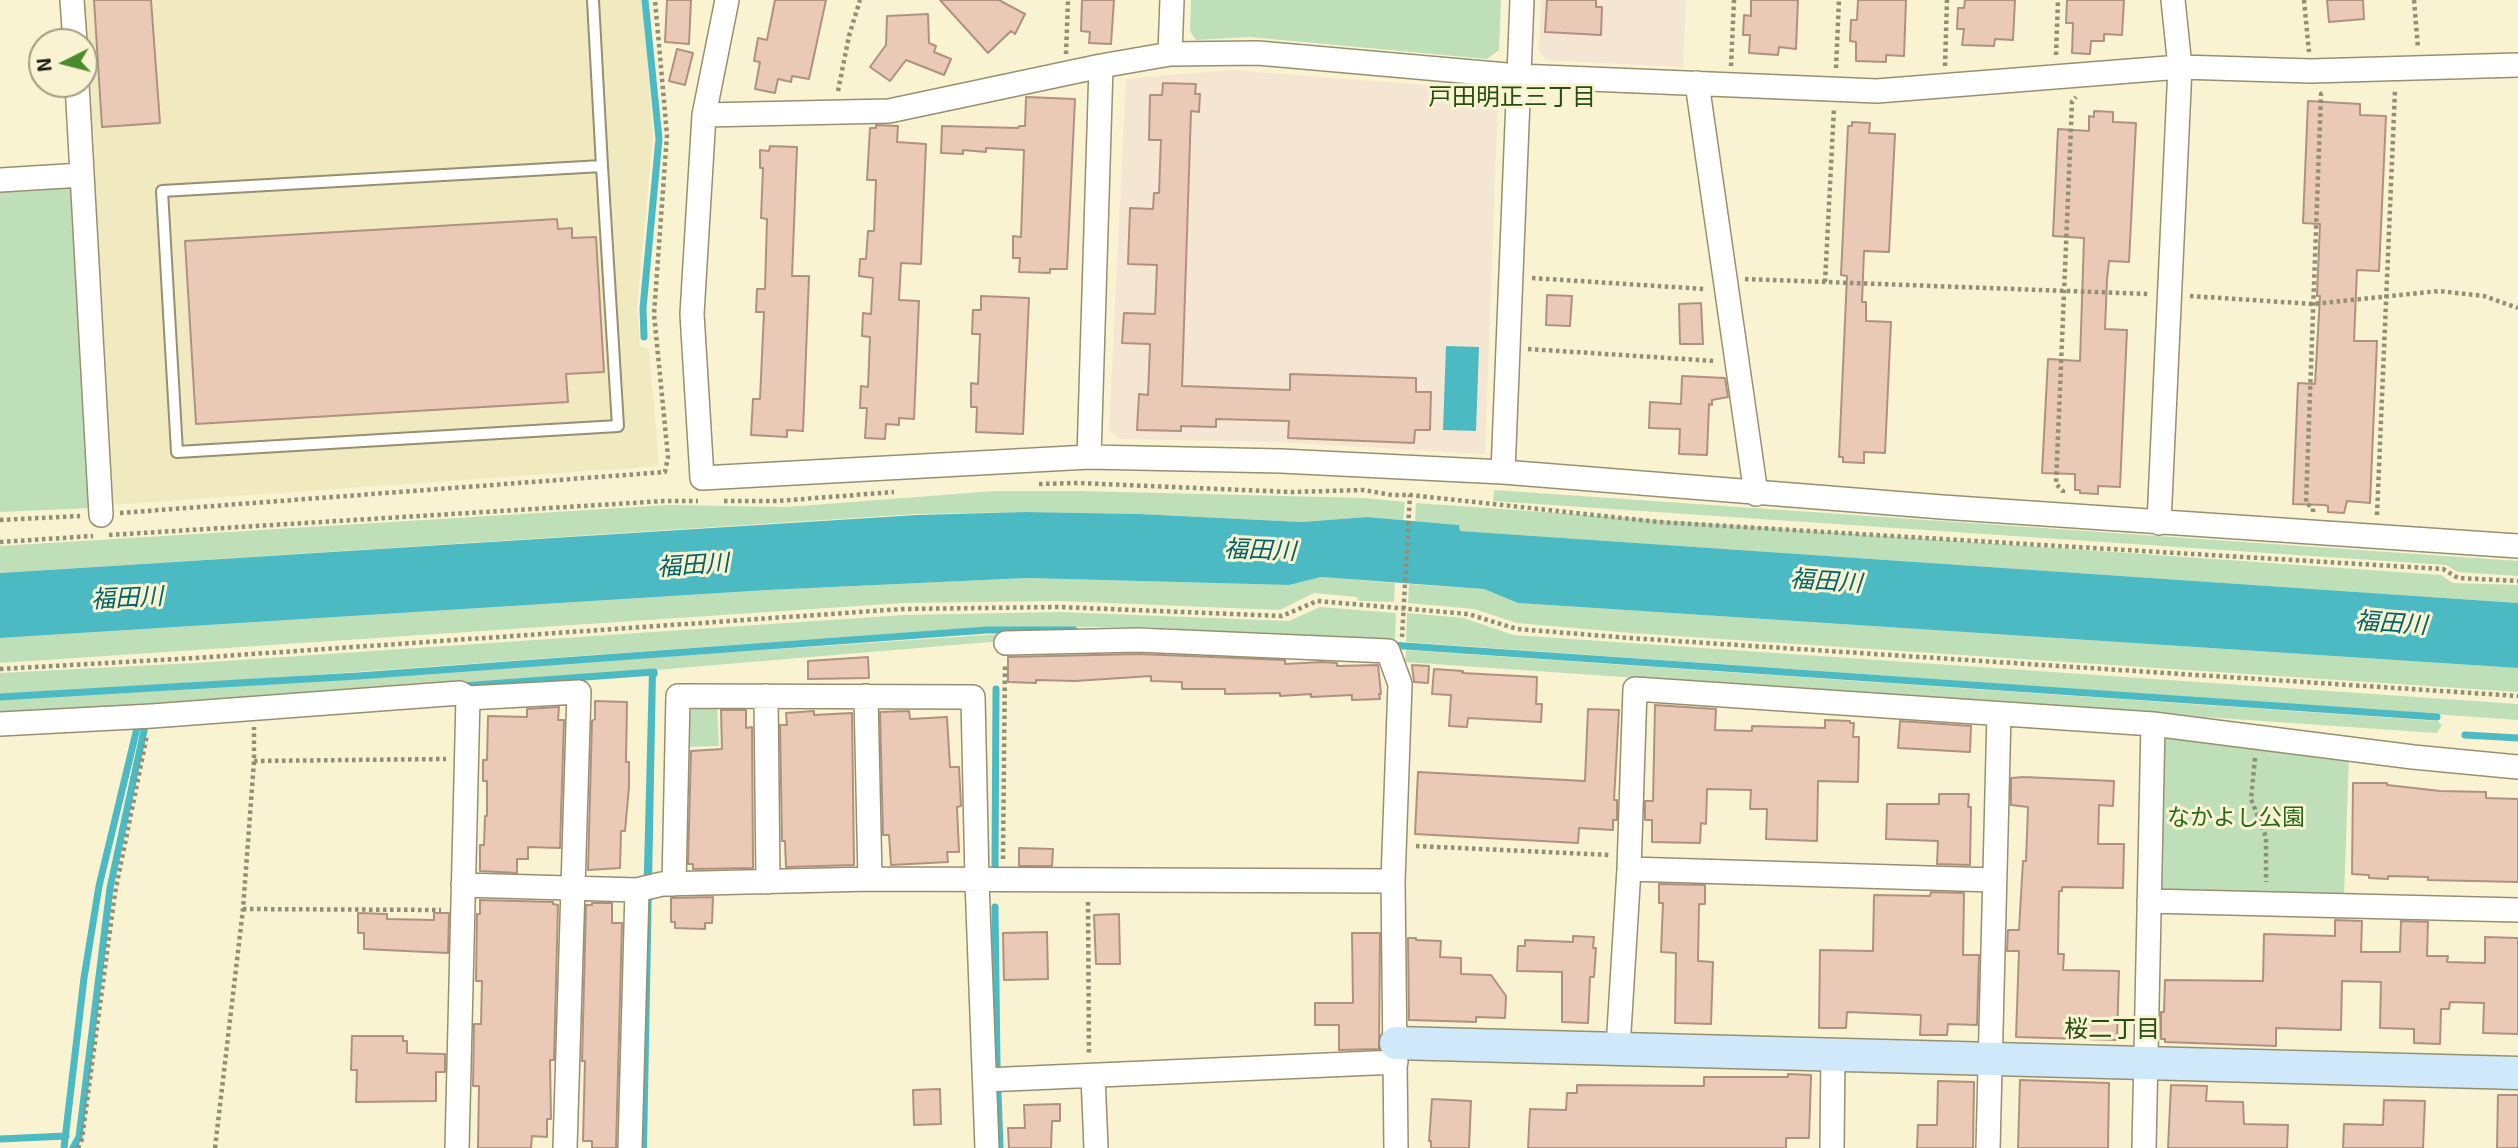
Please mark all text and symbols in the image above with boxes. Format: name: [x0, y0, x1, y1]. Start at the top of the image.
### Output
north arrow: [28, 28, 98, 98]
text: N: [31, 57, 56, 73]
district label: 戸田明正三丁目: [1428, 83, 1596, 111]
water label: 福田川: [1224, 534, 1296, 566]
water label: 福田川: [656, 548, 730, 582]
water label: 福田川: [1789, 564, 1863, 598]
water label: 福田川: [90, 582, 164, 614]
water label: 福田川: [2354, 606, 2428, 640]
park label: なかよし公園: [2167, 803, 2305, 831]
district label: 桜二丁目: [2064, 1015, 2160, 1043]

